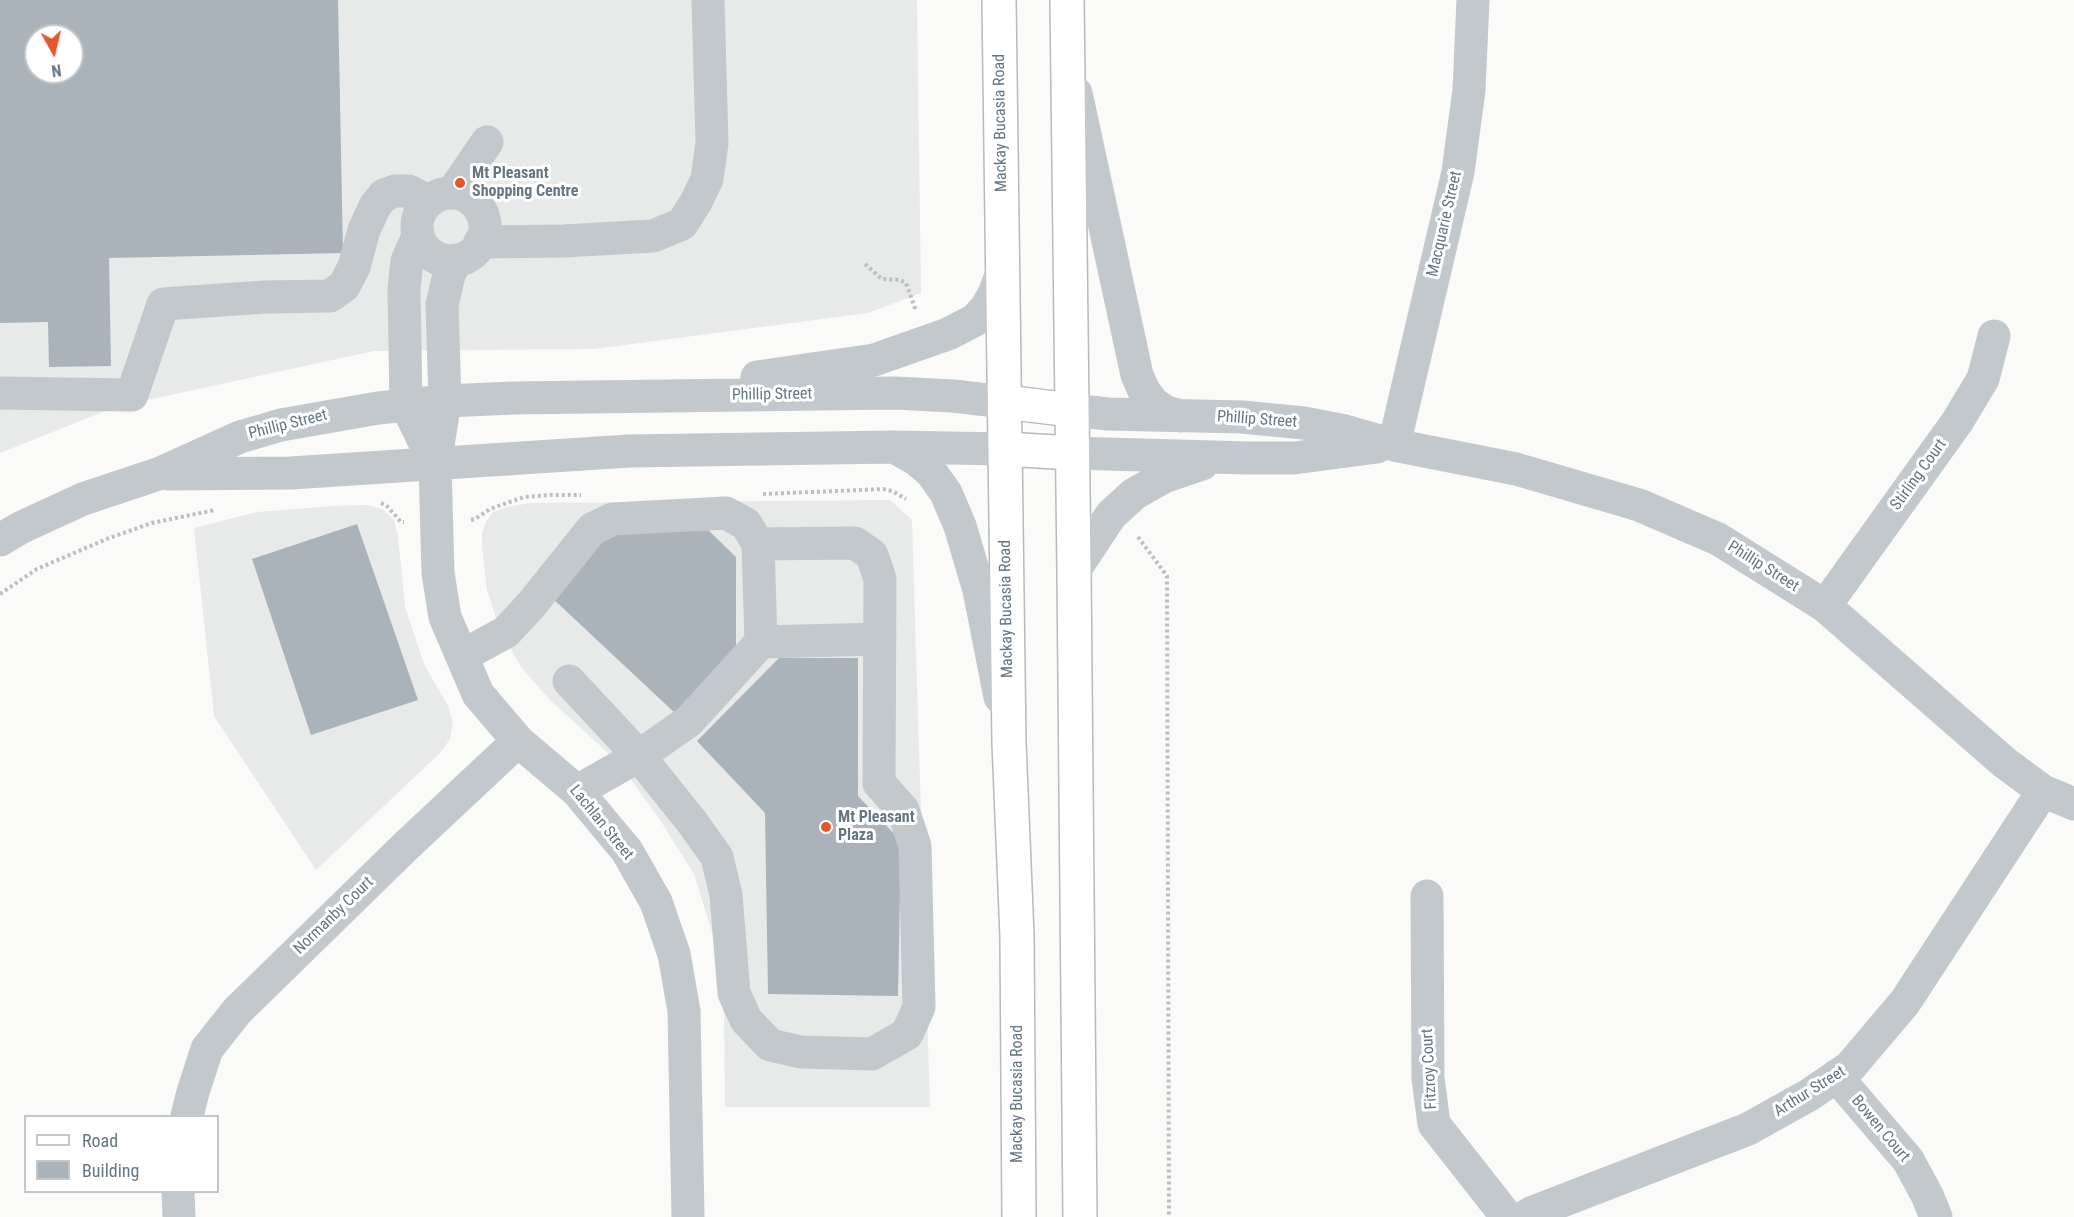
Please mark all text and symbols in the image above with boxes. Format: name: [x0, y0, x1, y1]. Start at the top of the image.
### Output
north arrow: [24, 24, 84, 84]
street label: Mackay Bucasia Road: [990, 54, 1012, 192]
text: N: [50, 60, 62, 80]
place label: Mt Pleasant Shopping Centre: [472, 164, 578, 202]
street label: Macquarie Street: [1424, 169, 1466, 279]
marker: Mt Pleasant Shopping Centre: [453, 176, 467, 190]
street label: Phillip Street: [732, 385, 812, 405]
street label: Phillip Street: [247, 406, 329, 444]
street label: Phillip Street: [1216, 408, 1298, 432]
street label: Stirling Court: [1887, 436, 1951, 514]
street label: Phillip Street: [1724, 538, 1802, 596]
street label: Mackay Bucasia Road: [996, 540, 1018, 678]
street label: Lachlan Street: [565, 782, 637, 864]
place label: Mt Pleasant Plaza: [838, 808, 915, 846]
marker: Mt Pleasant Plaza: [819, 820, 833, 834]
street label: Normanby Court: [290, 873, 378, 959]
street label: Mackay Bucasia Road: [1008, 1025, 1028, 1163]
street label: Fitzroy Court: [1418, 1028, 1442, 1110]
street label: Arthur Street: [1771, 1062, 1849, 1122]
street label: Bowen Court: [1847, 1092, 1913, 1166]
legend: [24, 1115, 219, 1193]
text: Road: [82, 1130, 118, 1151]
text: Building: [82, 1160, 139, 1181]

